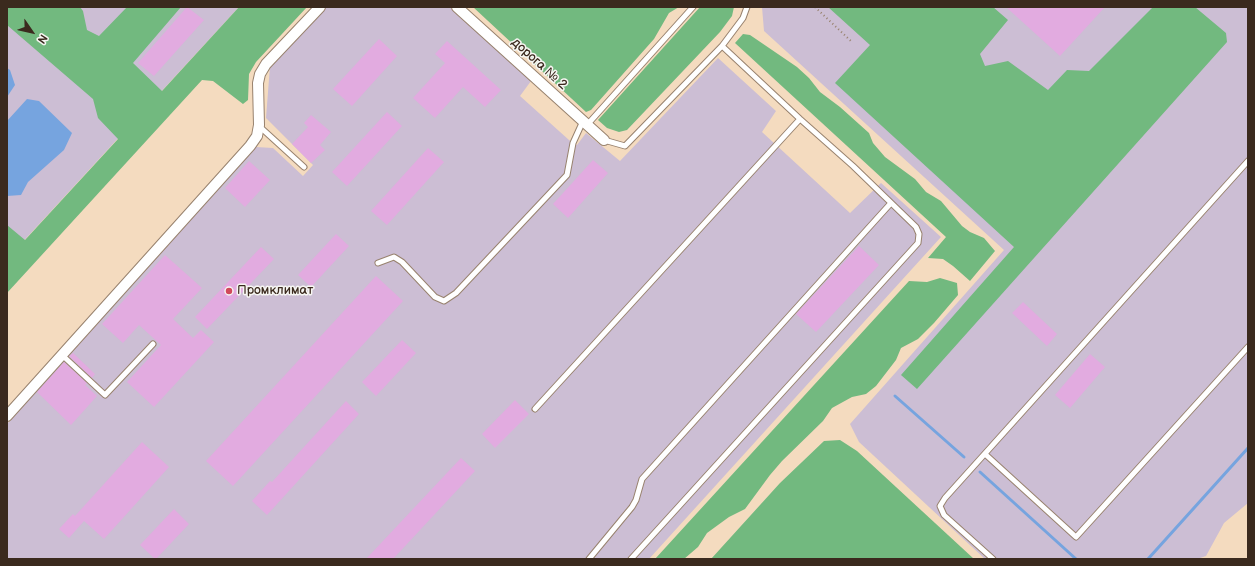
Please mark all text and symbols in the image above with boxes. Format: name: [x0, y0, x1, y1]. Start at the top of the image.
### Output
north arrow: [12, 12, 52, 52]
text: N: [35, 32, 50, 46]
street label: дорога № 2: [508, 35, 570, 93]
place label: Промклимат: [237, 283, 313, 299]
marker: Промклимат: [224, 286, 234, 296]

